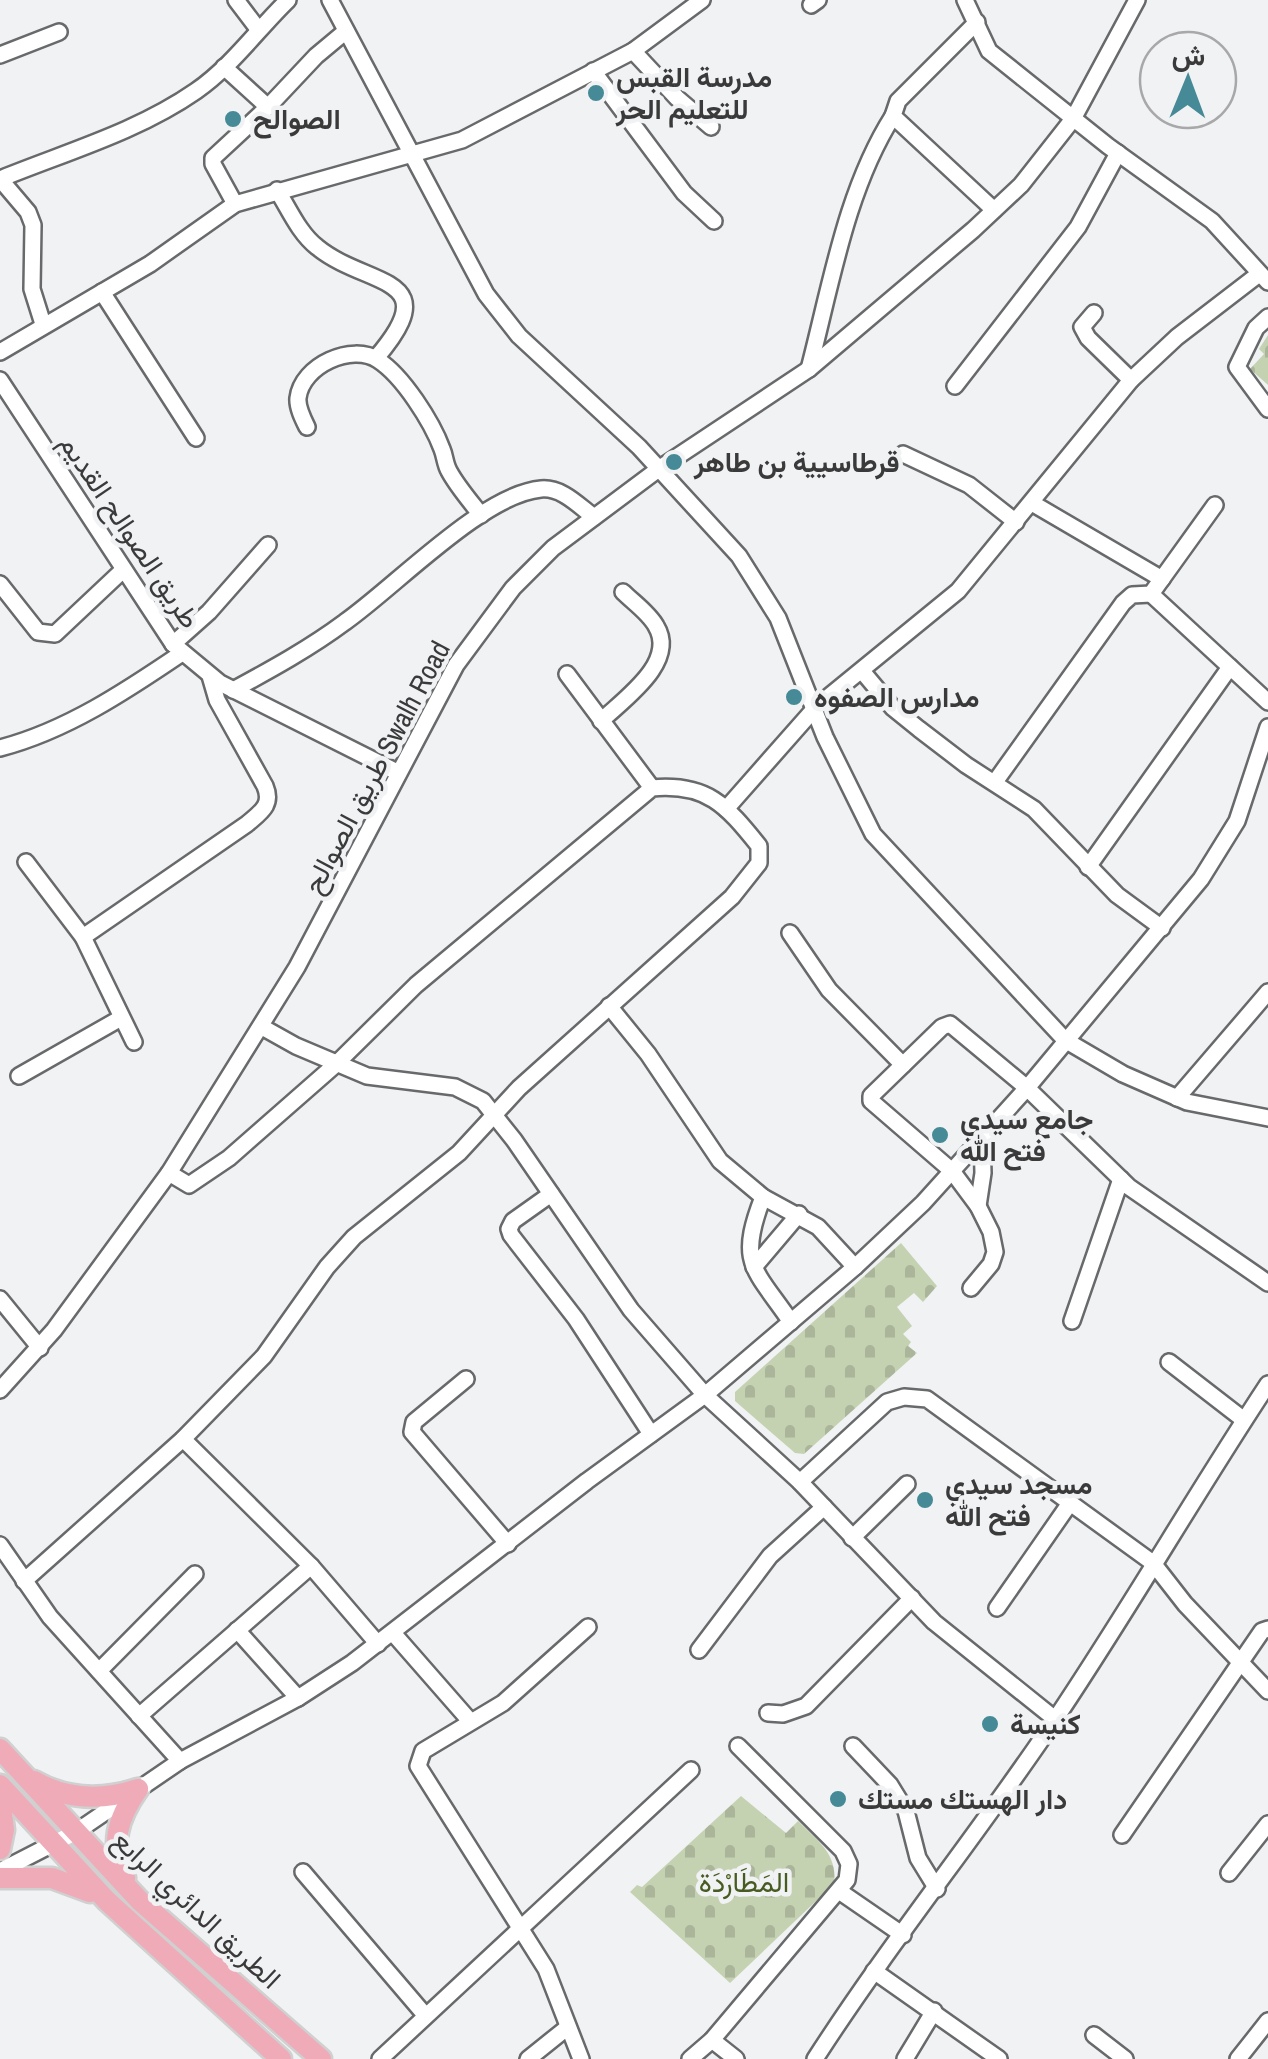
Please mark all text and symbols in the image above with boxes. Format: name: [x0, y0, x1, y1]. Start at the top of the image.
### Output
north arrow: [1138, 30, 1238, 130]
text: ش: [1171, 36, 1206, 74]
place label: مدرسة القبس للتعليم الحر: [615, 58, 772, 128]
marker: مدرسة القبس للتعليم الحر: [585, 82, 607, 104]
place label: الصوالح: [253, 100, 341, 139]
marker: الصوالح: [222, 108, 244, 130]
street label: طريق الصوالح القديم: [50, 426, 209, 636]
place label: قرطاسيية بن طاهر: [693, 443, 900, 481]
marker: قرطاسيية بن طاهر: [663, 451, 685, 473]
street label: طريق الصوالح Swalh Road: [293, 634, 460, 900]
place label: مدارس الصفوه: [814, 678, 980, 716]
marker: مدارس الصفوه: [783, 686, 805, 708]
place label: جامع سيدي فتح الله: [960, 1100, 1093, 1171]
marker: جامع سيدي فتح الله: [929, 1124, 951, 1146]
place label: مسجد سيدي فتح الله: [945, 1465, 1092, 1536]
marker: مسجد سيدي فتح الله: [914, 1489, 936, 1511]
place label: كنيسة: [1010, 1705, 1081, 1743]
marker: كنيسة: [979, 1713, 1001, 1735]
place label: دار الهستك مستك: [858, 1780, 1067, 1818]
marker: دار الهستك مستك: [827, 1788, 849, 1810]
street label: الطريق الدائري الرابع: [102, 1821, 289, 2000]
park label: المَطَارْدَة: [699, 1863, 789, 1901]

